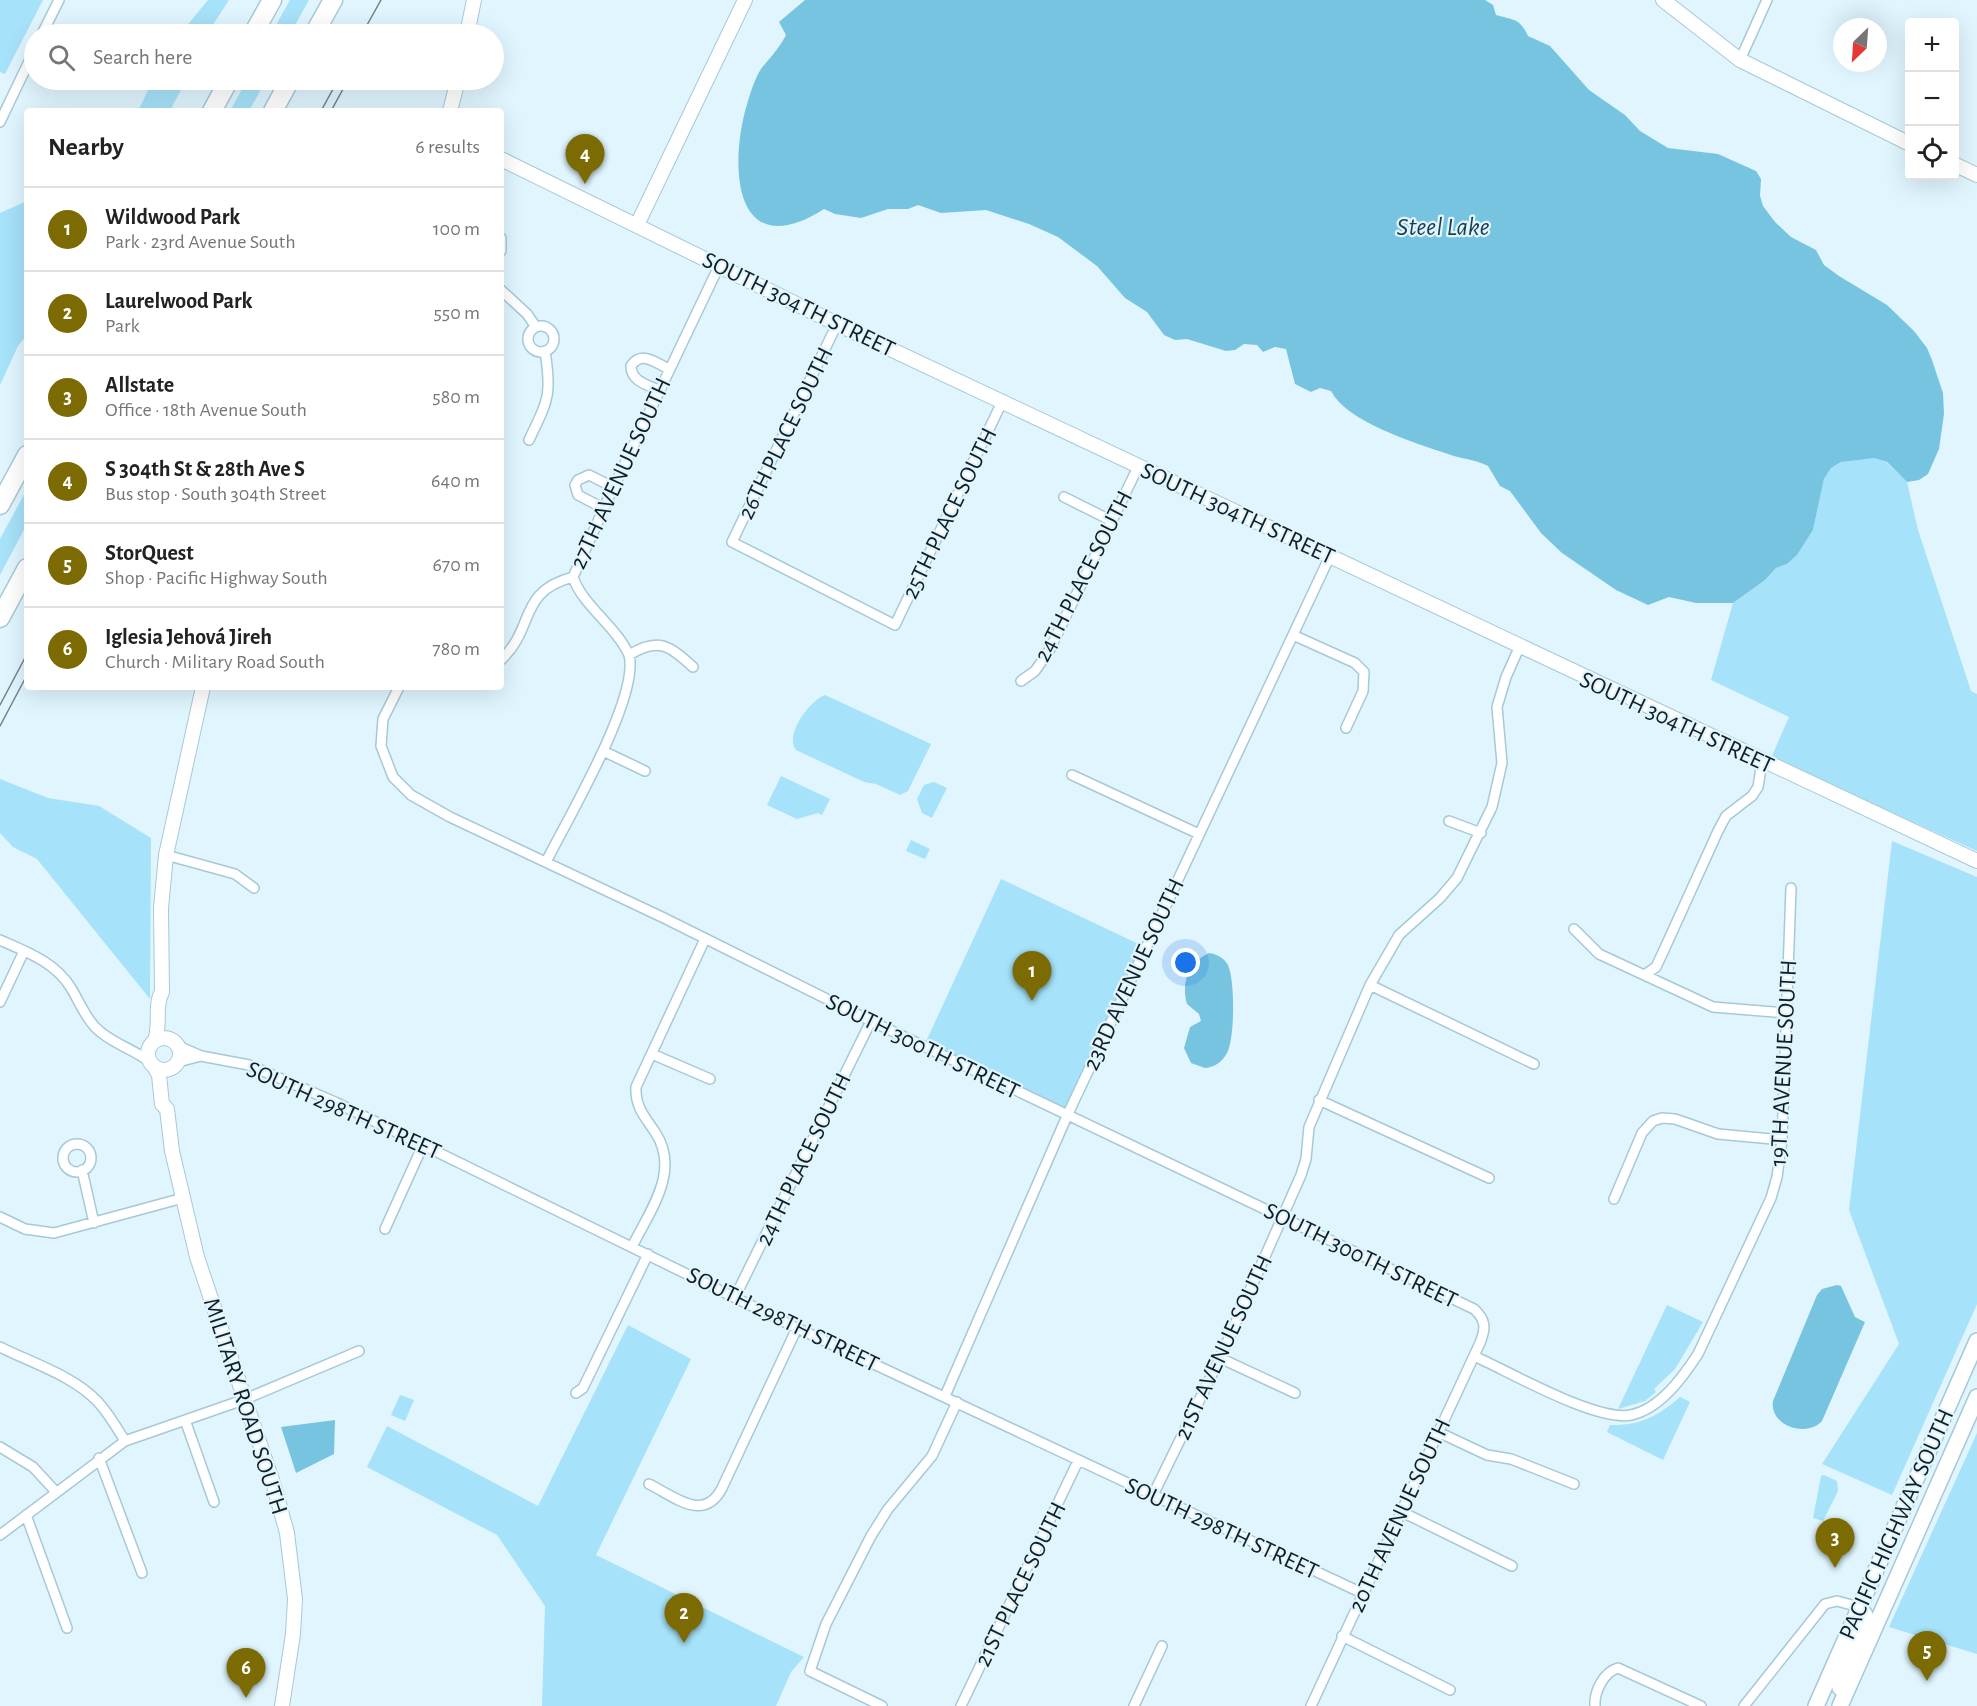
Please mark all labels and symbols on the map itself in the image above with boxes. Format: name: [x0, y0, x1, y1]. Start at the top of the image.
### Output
north arrow: [1833, 18, 1887, 72]
pin: 4: [566, 134, 604, 184]
water label: Steel Lake: [1396, 214, 1490, 240]
street label: SOUTH 304TH STREET: [699, 248, 899, 362]
street label: 26TH PLACE SOUTH: [734, 344, 838, 523]
street label: 27TH AVENUE SOUTH: [566, 374, 676, 573]
street label: 25TH PLACE SOUTH: [898, 424, 1002, 603]
street label: SOUTH 304TH STREET: [1137, 458, 1338, 569]
street label: 24TH PLACE SOUTH: [1030, 487, 1137, 666]
street label: SOUTH 304TH STREET: [1576, 667, 1777, 778]
street label: 23RD AVENUE SOUTH: [1079, 875, 1189, 1074]
your location: [1171, 948, 1200, 977]
pin: 1: [1012, 952, 1052, 1001]
street label: 19TH AVENUE SOUTH: [1767, 959, 1801, 1167]
street label: SOUTH 300TH STREET: [822, 990, 1023, 1104]
street label: SOUTH 298TH STREET: [243, 1057, 445, 1165]
street label: 24TH PLACE SOUTH: [752, 1070, 856, 1249]
street label: SOUTH 300TH STREET: [1260, 1199, 1461, 1313]
street label: 21ST AVENUE SOUTH: [1171, 1251, 1277, 1444]
street label: SOUTH 298TH STREET: [683, 1263, 883, 1377]
street label: MILITARY ROAD SOUTH: [199, 1295, 291, 1518]
street label: PACIFIC HIGHWAY SOUTH: [1835, 1406, 1959, 1643]
street label: 20TH AVENUE SOUTH: [1344, 1415, 1455, 1616]
street label: SOUTH 298TH STREET: [1121, 1474, 1322, 1584]
street label: 21ST PLACE SOUTH: [971, 1498, 1071, 1670]
pin: 3: [1816, 1518, 1854, 1568]
pin: 2: [664, 1594, 704, 1643]
pin: 5: [1908, 1632, 1946, 1681]
pin: 6: [226, 1648, 266, 1698]

